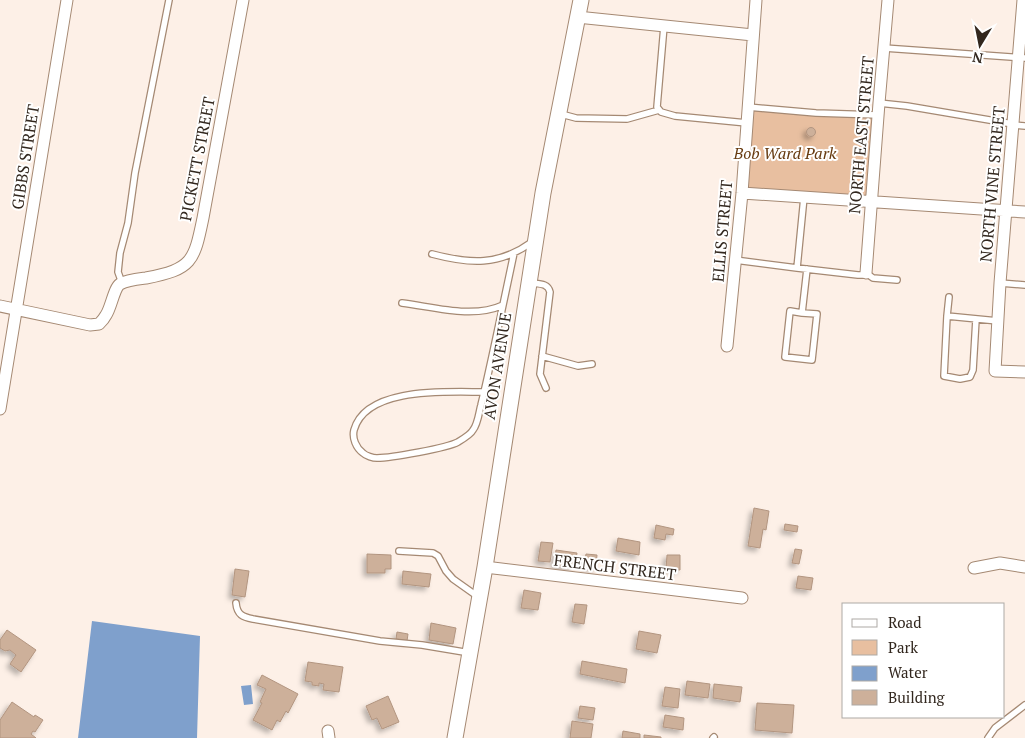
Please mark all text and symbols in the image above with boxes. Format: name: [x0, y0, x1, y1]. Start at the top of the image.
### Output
north arrow: [955, 20, 1005, 70]
text: N: [970, 48, 985, 69]
street label: NORTH EAST STREET: [843, 55, 879, 215]
street label: PICKETT STREET: [174, 95, 220, 223]
street label: GIBBS STREET: [6, 103, 44, 211]
street label: NORTH VINE STREET: [974, 105, 1010, 263]
park label: Bob Ward Park: [732, 142, 837, 164]
street label: ELLIS STREET: [707, 179, 737, 283]
street label: AVON AVENUE: [478, 311, 516, 421]
street label: FRENCH STREET: [553, 549, 677, 585]
legend: [842, 603, 1005, 718]
text: Road: [888, 612, 921, 632]
text: Park: [888, 637, 918, 657]
text: Water: [888, 662, 928, 682]
text: Building: [888, 687, 946, 707]

